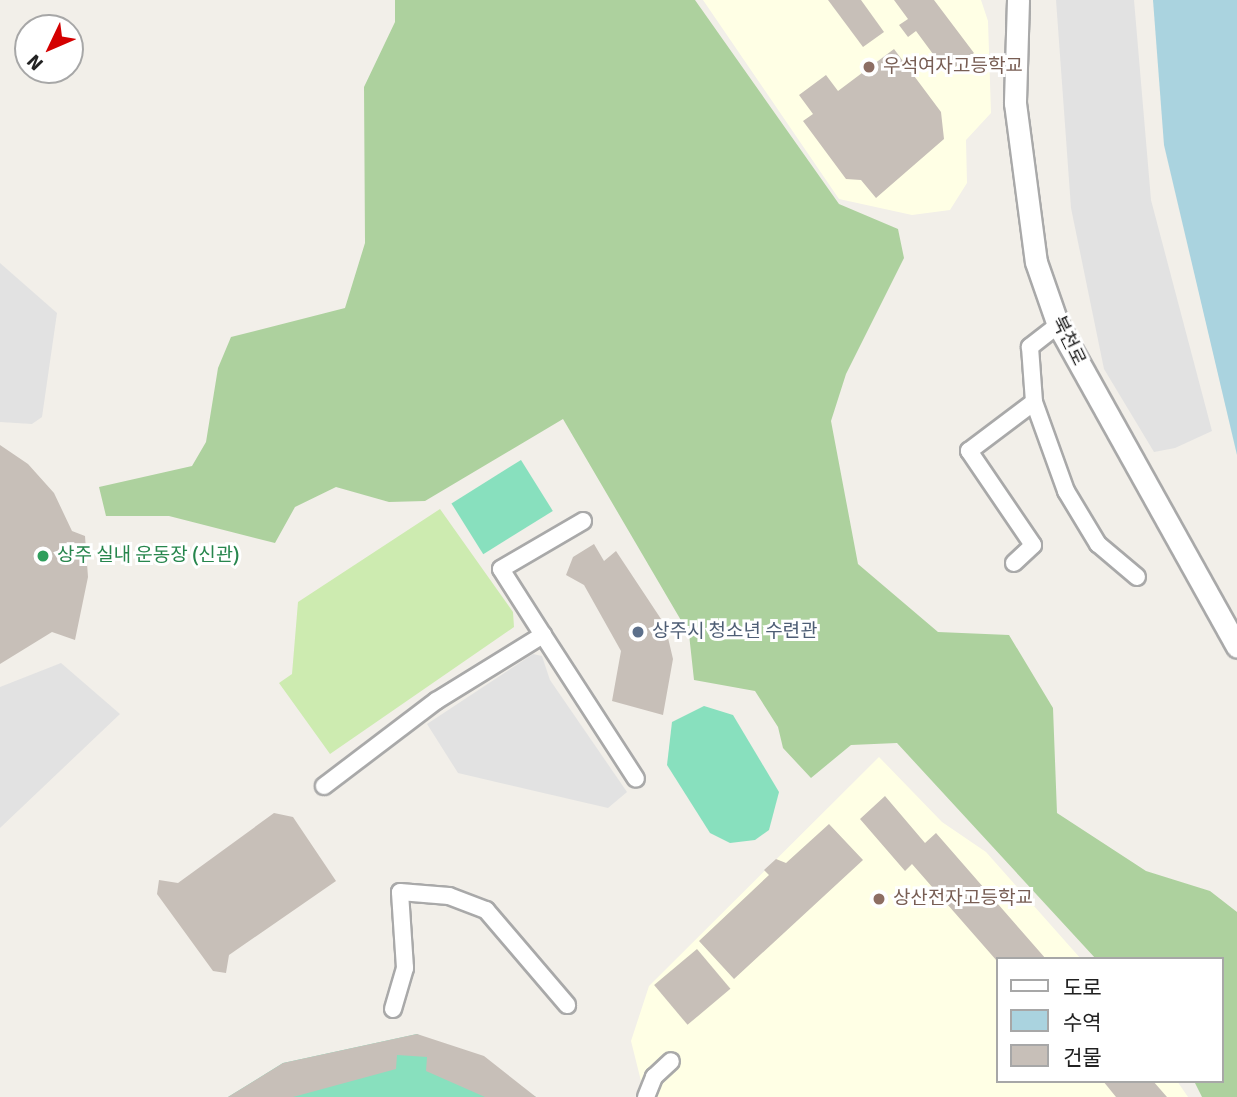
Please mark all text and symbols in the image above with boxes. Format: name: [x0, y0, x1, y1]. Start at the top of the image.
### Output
north arrow: [14, 14, 84, 84]
text: N: [22, 49, 49, 75]
place label: 우석여자고등학교: [883, 56, 1023, 78]
marker: 우석여자고등학교: [861, 59, 877, 75]
street label: 북천로: [1046, 312, 1090, 370]
place label: 상주 실내 운동장 (신관): [57, 545, 239, 567]
marker: 상주 실내 운동장 (신관): [35, 548, 51, 564]
place label: 상주시 청소년 수련관: [652, 621, 818, 643]
marker: 상주시 청소년 수련관: [630, 624, 646, 640]
place label: 상산전자고등학교: [893, 888, 1033, 910]
marker: 상산전자고등학교: [871, 891, 887, 907]
legend: [996, 957, 1223, 1083]
text: 도로: [1063, 975, 1102, 1001]
text: 수역: [1063, 1010, 1102, 1036]
text: 건물: [1063, 1045, 1102, 1071]

